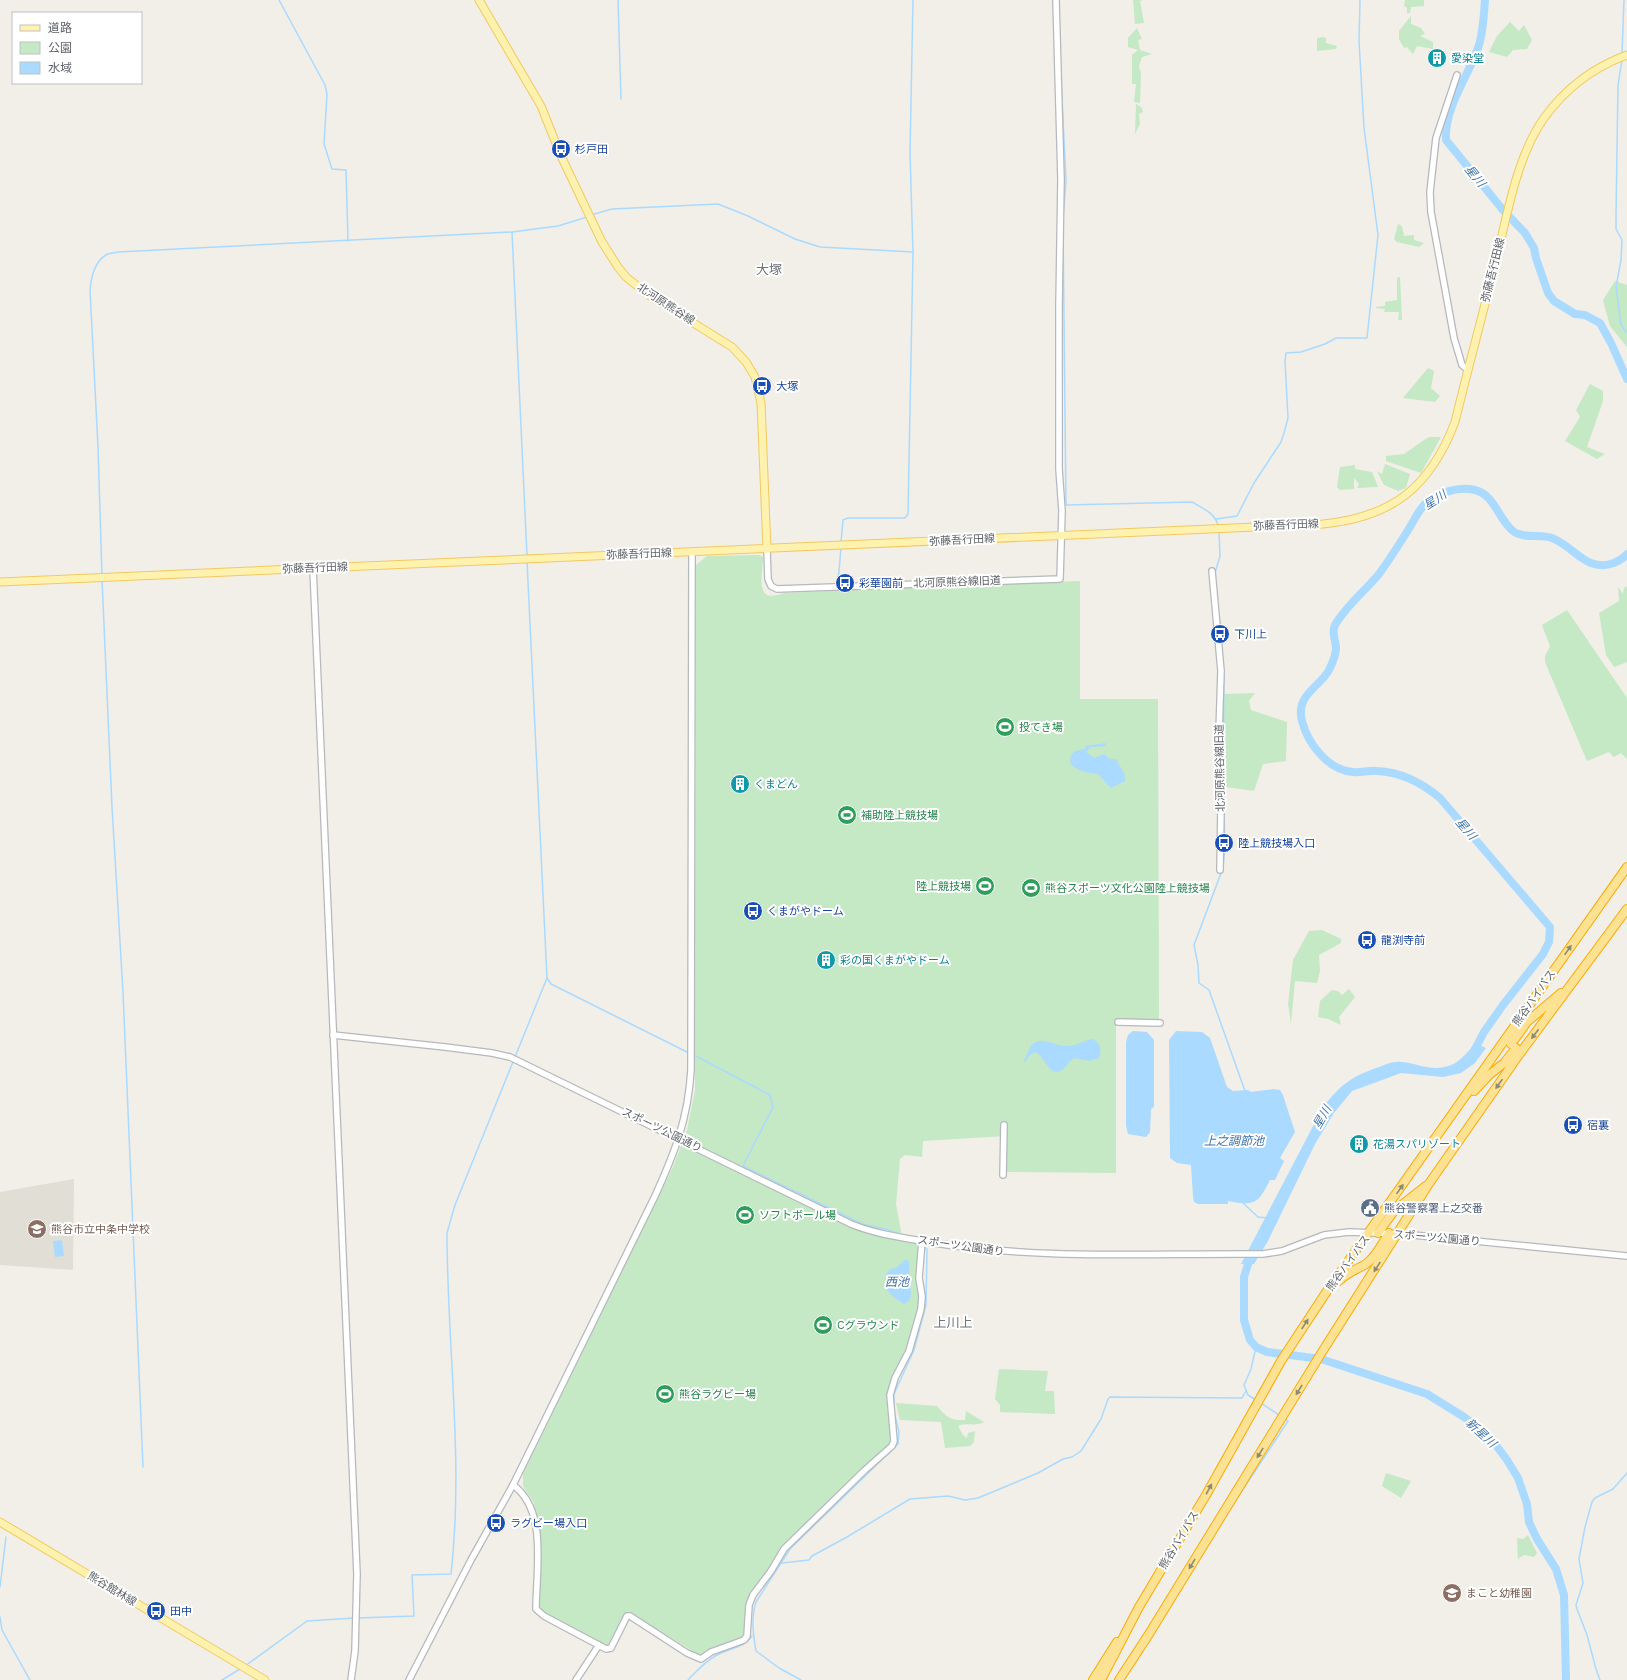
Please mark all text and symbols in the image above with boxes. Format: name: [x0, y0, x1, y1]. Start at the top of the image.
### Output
legend: [12, 12, 142, 84]
text: 道路: [48, 21, 72, 35]
text: 公園: [48, 41, 72, 55]
building icon: 愛染堂: [1426, 47, 1448, 69]
place label: 愛染堂: [1451, 52, 1484, 65]
text: 水域: [48, 61, 72, 75]
bus stop icon: 杉戸田: [550, 138, 572, 160]
place label: 杉戸田: [575, 143, 608, 156]
water label: 星川: [1462, 162, 1489, 191]
street label: 弥藤吾行田線: [1479, 236, 1507, 304]
district label: 大塚: [756, 262, 782, 277]
street label: 北河原熊谷線: [635, 281, 697, 327]
bus stop icon: 大塚: [751, 375, 773, 397]
place label: 大塚: [776, 380, 798, 393]
water label: 星川: [1421, 487, 1451, 512]
street label: 弥藤吾行田線: [1253, 517, 1319, 533]
street label: 弥藤吾行田線: [929, 532, 995, 548]
street label: 弥藤吾行田線: [606, 546, 672, 562]
street label: 弥藤吾行田線: [282, 560, 348, 576]
bus stop icon: 彩華園前: [834, 572, 856, 594]
street label: 北河原熊谷線旧道: [913, 574, 1001, 590]
place label: 彩華園前: [859, 577, 903, 590]
bus stop icon: 下川上: [1209, 623, 1231, 645]
place label: 下川上: [1234, 628, 1267, 641]
sports icon: 投てき場: [994, 716, 1016, 738]
place label: 投てき場: [1019, 721, 1063, 734]
street label: 北河原熊谷線旧道: [1213, 724, 1227, 812]
building icon: くまどん: [729, 773, 751, 795]
place label: くまどん: [754, 778, 798, 791]
sports icon: 補助陸上競技場: [836, 804, 858, 826]
place label: 補助陸上競技場: [861, 809, 938, 822]
water label: 星川: [1453, 815, 1480, 844]
bus stop icon: 陸上競技場入口: [1213, 832, 1235, 854]
place label: 陸上競技場入口: [1238, 837, 1315, 850]
sports icon: 陸上競技場: [974, 875, 996, 897]
sports icon: 熊谷スポーツ文化公園陸上競技場: [1020, 877, 1042, 899]
place label: 陸上競技場: [916, 880, 971, 893]
place label: 熊谷スポーツ文化公園陸上競技場: [1045, 882, 1210, 895]
bus stop icon: くまがやドーム: [742, 900, 764, 922]
place label: くまがやドーム: [767, 905, 844, 918]
bus stop icon: 龍渕寺前: [1356, 929, 1378, 951]
place label: 龍渕寺前: [1381, 934, 1425, 947]
one-way arrow: [1564, 945, 1572, 956]
building icon: 彩の国くまがやドーム: [815, 949, 837, 971]
place label: 彩の国くまがやドーム: [840, 954, 950, 967]
street label: 熊谷バイパス: [1510, 967, 1558, 1029]
one-way arrow: [1531, 1029, 1539, 1040]
one-way arrow: [1495, 1079, 1503, 1089]
water label: 星川: [1310, 1101, 1335, 1131]
street label: スポーツ公園通り: [620, 1105, 704, 1155]
bus stop icon: 宿裏: [1562, 1114, 1584, 1136]
place label: 宿裏: [1587, 1119, 1609, 1132]
building icon: 花湯スパリゾート: [1348, 1133, 1370, 1155]
water label: 上之調節池: [1204, 1134, 1265, 1148]
place label: 花湯スパリゾート: [1373, 1138, 1461, 1151]
one-way arrow: [1396, 1184, 1404, 1194]
public building icon: 熊谷警察署上之交番: [1359, 1197, 1381, 1219]
place label: 熊谷警察署上之交番: [1384, 1202, 1483, 1215]
sports icon: ソフトボール場: [734, 1204, 756, 1226]
place label: ソフトボール場: [759, 1209, 836, 1222]
school or university icon: 熊谷市立中条中学校: [26, 1218, 48, 1240]
place label: 熊谷市立中条中学校: [51, 1223, 150, 1236]
street label: スポーツ公園通り: [1393, 1228, 1481, 1248]
street label: スポーツ公園通り: [917, 1233, 1005, 1259]
street label: 熊谷バイパス: [1323, 1233, 1373, 1293]
one-way arrow: [1374, 1261, 1381, 1273]
water label: 西池: [885, 1275, 910, 1289]
sports icon: Cグラウンド: [812, 1314, 834, 1336]
district label: 上川上: [933, 1315, 973, 1330]
place label: Cグラウンド: [837, 1319, 900, 1332]
one-way arrow: [1302, 1319, 1309, 1330]
sports icon: 熊谷ラグビー場: [654, 1383, 676, 1405]
one-way arrow: [1295, 1385, 1303, 1395]
place label: 熊谷ラグビー場: [679, 1388, 756, 1401]
water label: 新星川: [1463, 1416, 1500, 1452]
one-way arrow: [1256, 1448, 1264, 1458]
one-way arrow: [1205, 1484, 1212, 1495]
street label: 熊谷バイパス: [1156, 1508, 1202, 1572]
bus stop icon: ラグビー場入口: [485, 1512, 507, 1534]
place label: ラグビー場入口: [510, 1517, 587, 1530]
one-way arrow: [1188, 1559, 1196, 1569]
street label: 熊谷館林線: [85, 1569, 139, 1609]
school or university icon: まこと幼稚園: [1441, 1582, 1463, 1604]
place label: まこと幼稚園: [1466, 1587, 1532, 1600]
bus stop icon: 田中: [145, 1600, 167, 1622]
place label: 田中: [170, 1605, 192, 1618]

